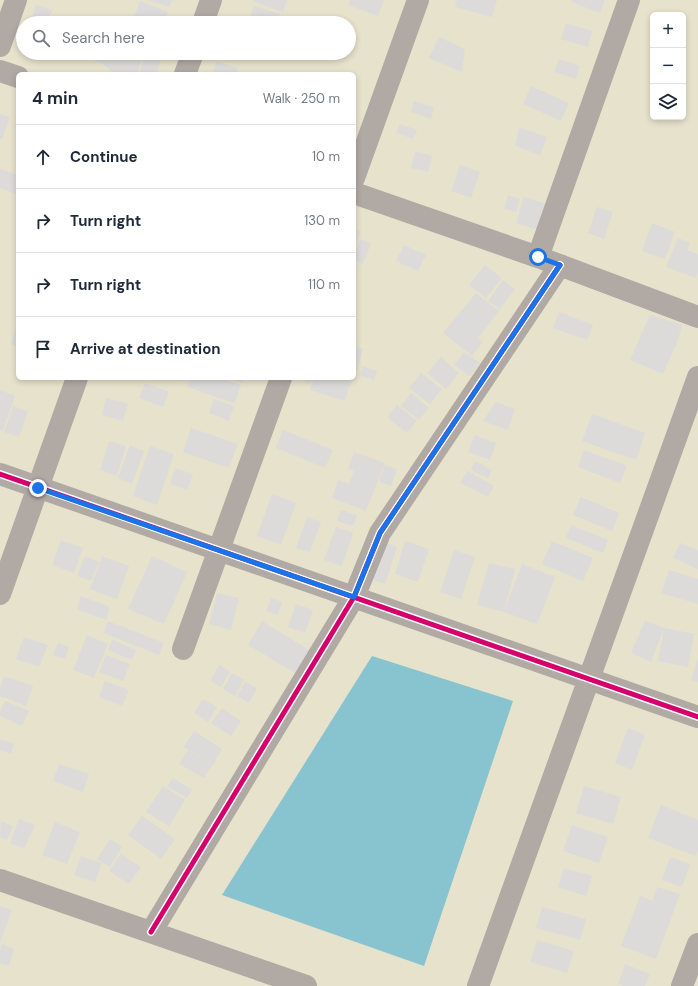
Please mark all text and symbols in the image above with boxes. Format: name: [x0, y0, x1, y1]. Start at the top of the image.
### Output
map controls: [650, 12, 686, 120]
button: +: [650, 12, 686, 48]
search box: [16, 16, 356, 60]
icon: search: [30, 27, 52, 49]
text: Search here: [62, 28, 145, 48]
button: −: [650, 48, 686, 84]
button: layers: [650, 84, 686, 120]
text: 4 min: [32, 87, 78, 109]
text: Walk · 250 m: [263, 90, 340, 107]
icon: ahead: [32, 146, 54, 168]
text: Continue: [70, 147, 138, 167]
text: 10 m: [312, 148, 340, 165]
icon: right: [32, 210, 54, 232]
text: Turn right: [70, 211, 141, 231]
text: 130 m: [304, 212, 340, 229]
route start: [529, 248, 547, 266]
icon: right: [32, 274, 54, 296]
text: Turn right: [70, 275, 141, 295]
text: 110 m: [308, 276, 340, 293]
icon: arrive: [32, 338, 54, 360]
text: Arrive at destination: [70, 339, 221, 359]
route end: [29, 479, 47, 497]

